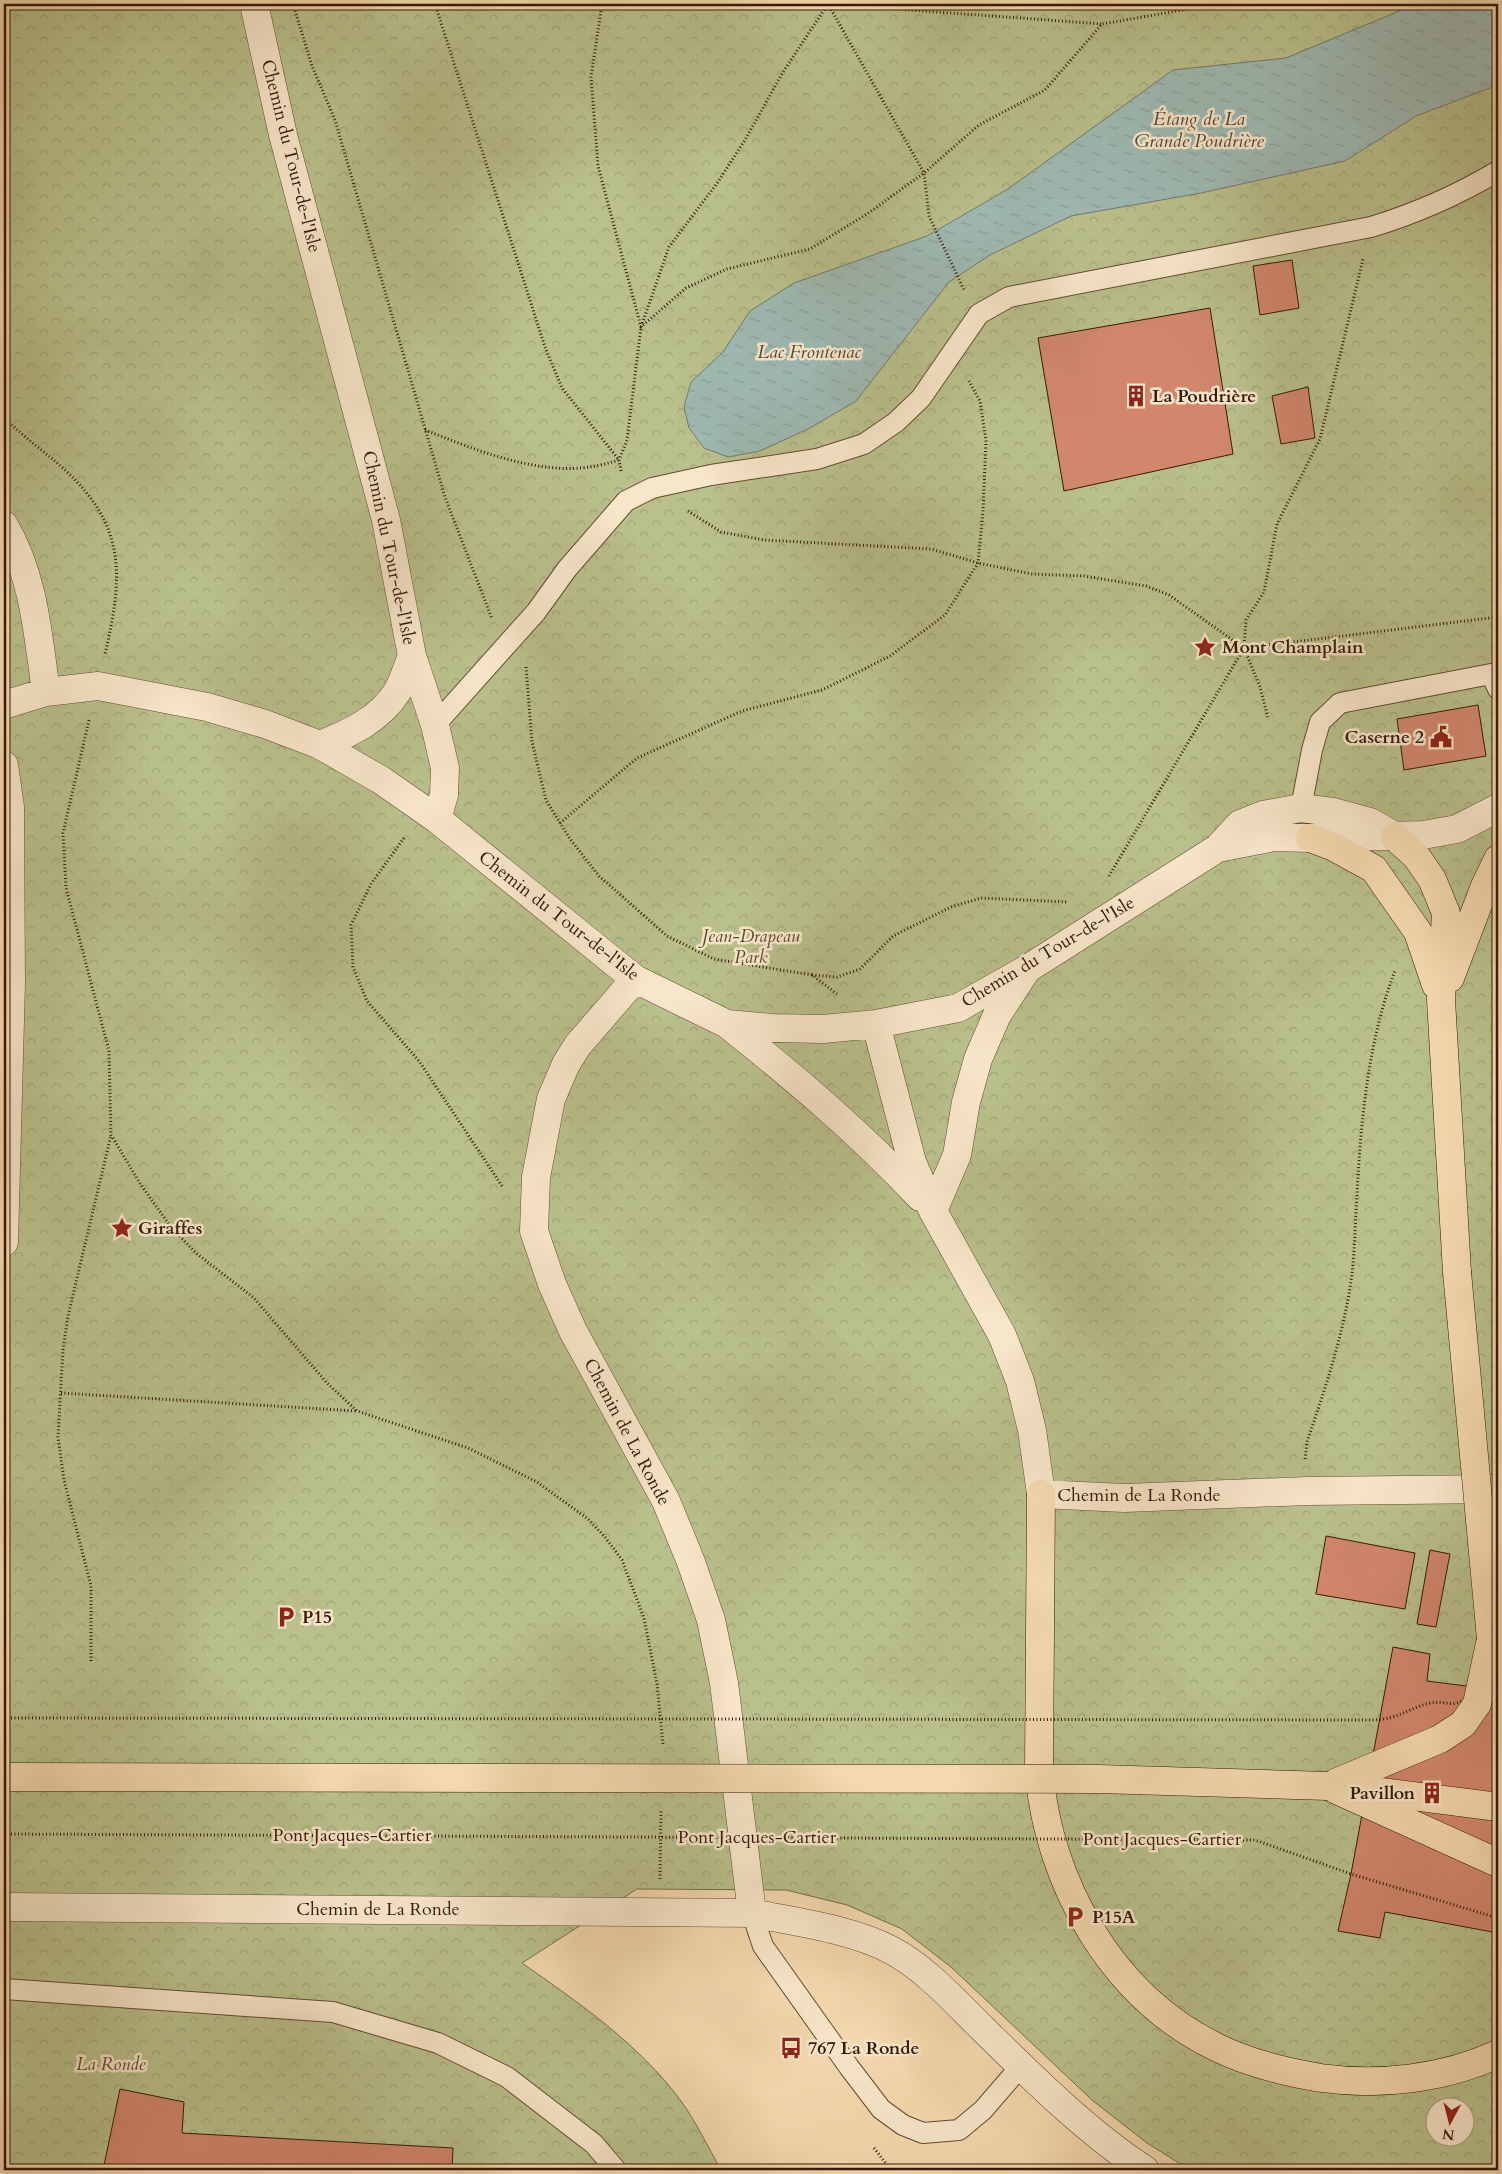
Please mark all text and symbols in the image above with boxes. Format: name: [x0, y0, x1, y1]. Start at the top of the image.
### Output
street label: Chemin du Tour-de-l'Isle: [255, 57, 327, 255]
water label: Étang de La Grande Poudrière: [1134, 106, 1264, 154]
water label: Lac Frontenac: [757, 339, 861, 365]
building icon: La Poudrière: [1123, 383, 1149, 409]
place label: La Poudrière: [1152, 384, 1256, 409]
street label: Chemin du Tour-de-l'Isle: [356, 448, 422, 648]
place icon: Mont Champlain: [1192, 634, 1218, 660]
place label: Mont Champlain: [1222, 635, 1364, 660]
public building icon: Caserne 2: [1428, 724, 1454, 750]
place label: Caserne 2: [1344, 725, 1424, 750]
street label: Chemin du Tour-de-l'Isle: [473, 845, 645, 987]
street label: Chemin du Tour-de-l'Isle: [957, 890, 1139, 1014]
park label: Jean-Drapeau Park: [698, 924, 800, 970]
place icon: Giraffes: [109, 1215, 135, 1241]
place label: Giraffes: [138, 1216, 202, 1241]
street label: Chemin de La Ronde: [578, 1354, 676, 1510]
street label: Chemin de La Ronde: [1057, 1483, 1221, 1508]
parking icon: P15: [273, 1604, 299, 1630]
place label: P15: [302, 1605, 332, 1630]
building icon: Pavillon: [1419, 1780, 1445, 1806]
place label: Pavillon: [1350, 1781, 1415, 1806]
street label: Pont Jacques-Cartier: [273, 1823, 432, 1848]
street label: Pont Jacques-Cartier: [678, 1825, 837, 1850]
street label: Pont Jacques-Cartier: [1083, 1827, 1242, 1852]
street label: Chemin de La Ronde: [296, 1897, 460, 1922]
parking icon: P15A: [1062, 1904, 1088, 1930]
place label: P15A: [1092, 1905, 1136, 1930]
bus stop icon: 767 La Ronde: [778, 2035, 804, 2061]
place label: 767 La Ronde: [808, 2036, 919, 2061]
park label: La Ronde: [76, 2052, 147, 2077]
north arrow: [1424, 2096, 1474, 2146]
text: N: [1441, 2124, 1456, 2145]

